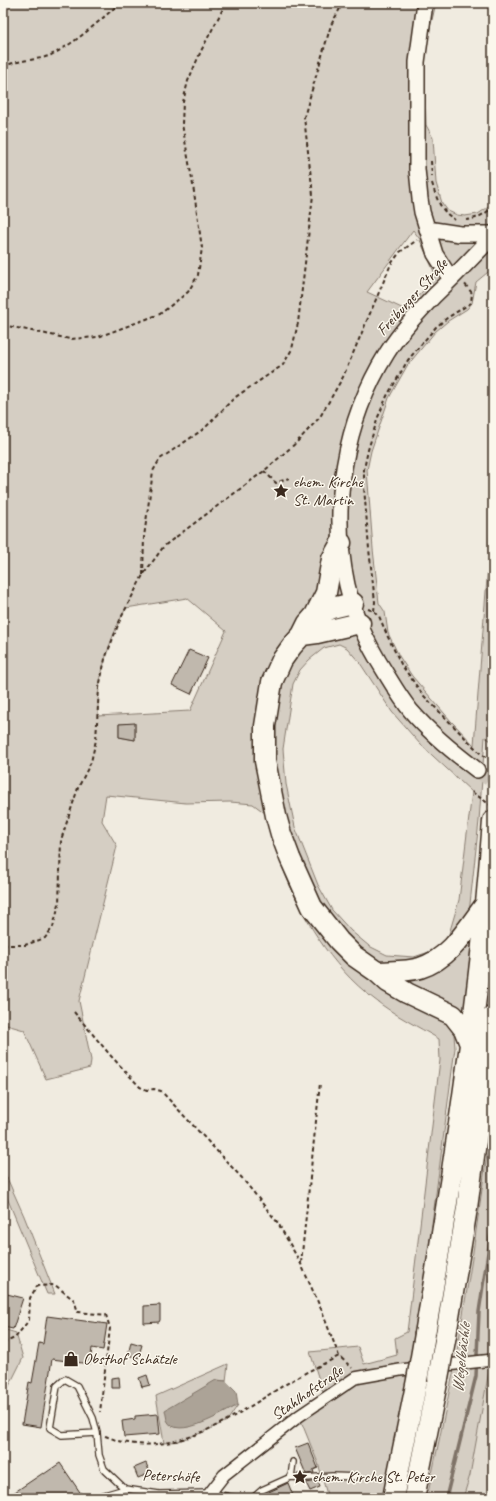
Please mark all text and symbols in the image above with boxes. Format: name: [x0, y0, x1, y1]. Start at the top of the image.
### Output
street label: Freiburger Straße: [372, 253, 453, 340]
place label: ehem. Kirche St. Martin: [293, 472, 364, 510]
place icon: ehem. Kirche St. Martin: [272, 482, 290, 500]
water label: Wegelbächle: [447, 1320, 475, 1394]
place label: Obsthof Schätzle: [83, 1349, 178, 1369]
shop icon: Obsthof Schätzle: [62, 1350, 80, 1368]
street label: Stahlhofstraße: [267, 1360, 348, 1425]
street label: Petershöfe: [142, 1465, 202, 1487]
place label: ehem. Kirche St. Peter: [312, 1467, 436, 1487]
place icon: ehem. Kirche St. Peter: [291, 1468, 309, 1486]

